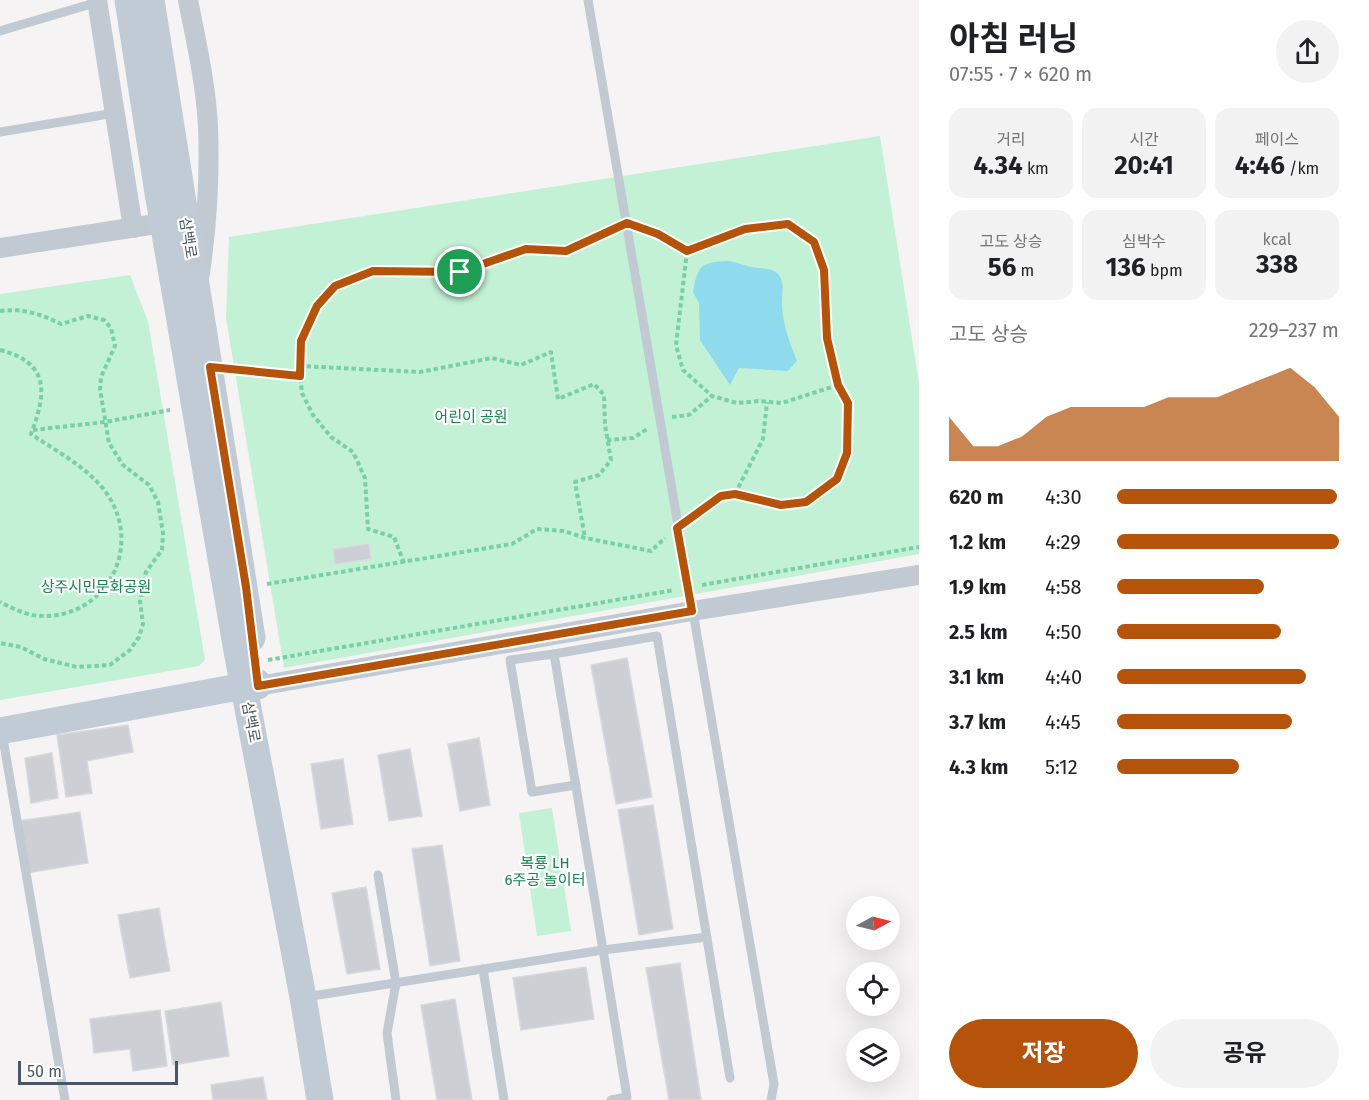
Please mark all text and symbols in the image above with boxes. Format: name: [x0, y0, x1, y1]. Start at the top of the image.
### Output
text: 아침 러닝: [949, 19, 1078, 59]
button: share: [1276, 20, 1339, 83]
text: 07:55 · 7 × 620 m: [949, 62, 1092, 86]
text: 거리: [996, 130, 1026, 149]
text: 시간: [1129, 130, 1159, 149]
text: 페이스: [1255, 130, 1299, 149]
text: 4.34: [973, 150, 1023, 181]
text: 20:41: [1114, 150, 1174, 181]
text: 4:46: [1235, 150, 1285, 181]
text: km: [1023, 159, 1049, 178]
text: /km: [1285, 159, 1319, 178]
street label: 삼백로: [176, 216, 200, 260]
text: kcal: [1263, 230, 1291, 249]
text: 고도 상승: [979, 232, 1043, 251]
text: 심박수: [1122, 232, 1166, 251]
pin: [434, 246, 485, 297]
text: 338: [1256, 249, 1298, 280]
text: 56: [988, 252, 1016, 283]
text: 136: [1105, 252, 1146, 283]
icon: arrive: [443, 255, 476, 288]
text: m: [1016, 261, 1034, 280]
text: bpm: [1146, 261, 1183, 280]
text: 229–237 m: [1249, 318, 1339, 342]
text: 고도 상승: [949, 322, 1028, 346]
park label: 어린이 공원: [435, 408, 507, 426]
text: 620 m: [949, 485, 1004, 509]
text: 4:30: [1045, 485, 1082, 509]
text: 1.2 km: [949, 530, 1006, 554]
text: 4:29: [1045, 530, 1081, 554]
text: 1.9 km: [949, 575, 1007, 599]
text: 4:58: [1045, 575, 1082, 599]
park label: 상주시민문화공원: [41, 578, 151, 596]
text: 2.5 km: [949, 620, 1008, 644]
text: 4:50: [1045, 620, 1082, 644]
text: 3.1 km: [949, 665, 1004, 689]
text: 4:40: [1045, 665, 1082, 689]
street label: 삼백로: [238, 700, 264, 744]
text: 3.7 km: [949, 710, 1006, 734]
text: 4:45: [1045, 710, 1081, 734]
text: 4.3 km: [949, 755, 1009, 779]
text: 5:12: [1045, 755, 1078, 779]
park label: 복룡 LH 6주공 놀이터: [505, 854, 585, 889]
north arrow: [846, 896, 900, 950]
map controls: [846, 896, 900, 1082]
button: locate: [846, 962, 900, 1016]
button: 저장: [949, 1019, 1138, 1088]
button: 공유: [1150, 1019, 1339, 1088]
button: layers: [846, 1028, 900, 1082]
scale bar: [18, 1058, 178, 1086]
text: 50 m: [27, 1062, 62, 1081]

